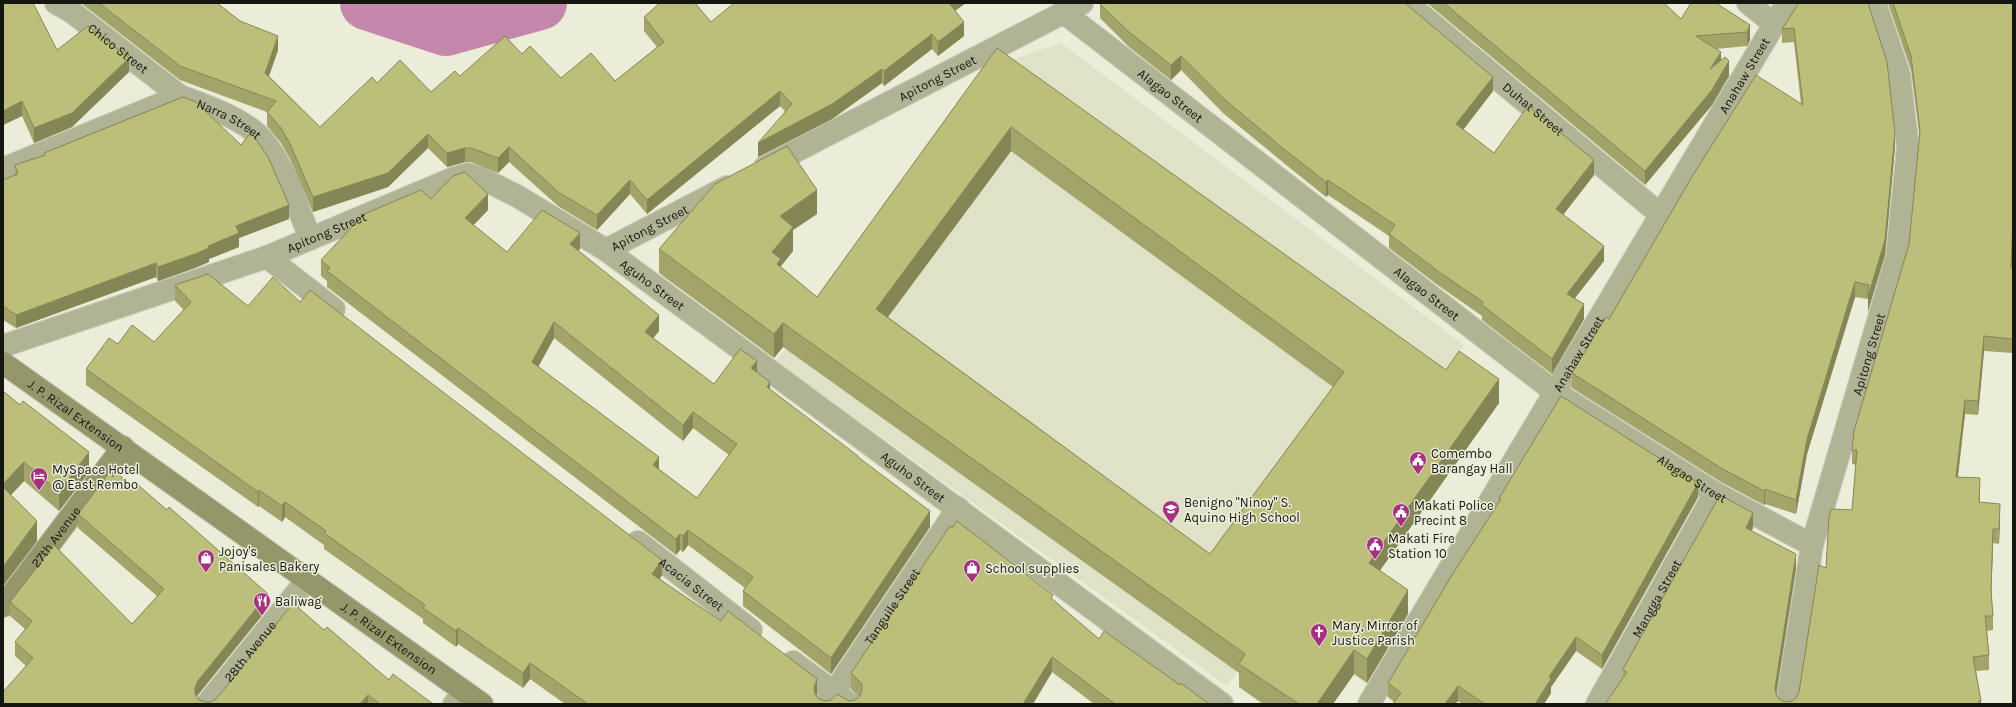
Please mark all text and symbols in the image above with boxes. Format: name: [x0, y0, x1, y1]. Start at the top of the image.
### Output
street label: Chico Street: [85, 20, 152, 76]
street label: Anahaw Street: [1715, 35, 1772, 116]
street label: Apitong Street: [896, 52, 979, 104]
street label: Alagao Street: [1135, 65, 1206, 125]
street label: Duhat Street: [1500, 79, 1567, 139]
street label: Narra Street: [195, 96, 265, 142]
street label: Apitong Street: [608, 201, 691, 254]
street label: Apitong Street: [284, 208, 368, 255]
street label: Aguho Street: [617, 256, 688, 313]
street label: Alagao Street: [1391, 263, 1463, 323]
street label: Apitong Street: [1849, 311, 1888, 397]
street label: Anahaw Street: [1550, 313, 1606, 394]
street label: J. P. Rizal Extension: [25, 376, 127, 454]
place label: Comembo Barangay Hall: [1431, 446, 1513, 476]
street label: Aguho Street: [878, 448, 949, 505]
public building icon: Comembo Barangay Hall: [1408, 450, 1428, 475]
street label: Alagao Street: [1655, 451, 1730, 506]
place label: MySpace Hotel @ East Rembo: [52, 462, 139, 492]
hotel icon: MySpace Hotel @ East Rembo: [29, 466, 49, 491]
place label: Benigno "Ninoy" S. Aquino High School: [1184, 495, 1300, 526]
place label: Makati Police Precint 8: [1414, 498, 1494, 528]
school or university icon: Benigno "Ninoy" S. Aquino High School: [1161, 499, 1181, 524]
public building icon: Makati Police Precint 8: [1391, 502, 1411, 527]
street label: 27th Avenue: [28, 503, 83, 570]
place label: Makati Fire Station 10: [1388, 531, 1455, 561]
public building icon: Makati Fire Station 10: [1365, 535, 1385, 560]
place label: Jojoy's Panisales Bakery: [219, 544, 319, 574]
shop icon: Jojoy's Panisales Bakery: [196, 548, 216, 573]
street label: Acacia Street: [656, 554, 727, 614]
street label: Mangga Street: [1628, 557, 1684, 640]
shop icon: School supplies: [962, 558, 982, 583]
place label: School supplies: [985, 561, 1079, 576]
street label: Tanguile Street: [861, 565, 923, 647]
restaurant icon: Baliwag: [252, 591, 272, 616]
place label: Baliwag: [275, 594, 322, 609]
street label: J. P. Rizal Extension: [338, 599, 440, 677]
street label: 28th Avenue: [221, 617, 279, 685]
place label: Mary, Mirror of Justice Parish: [1332, 618, 1418, 648]
church icon: Mary, Mirror of Justice Parish: [1309, 622, 1329, 647]

